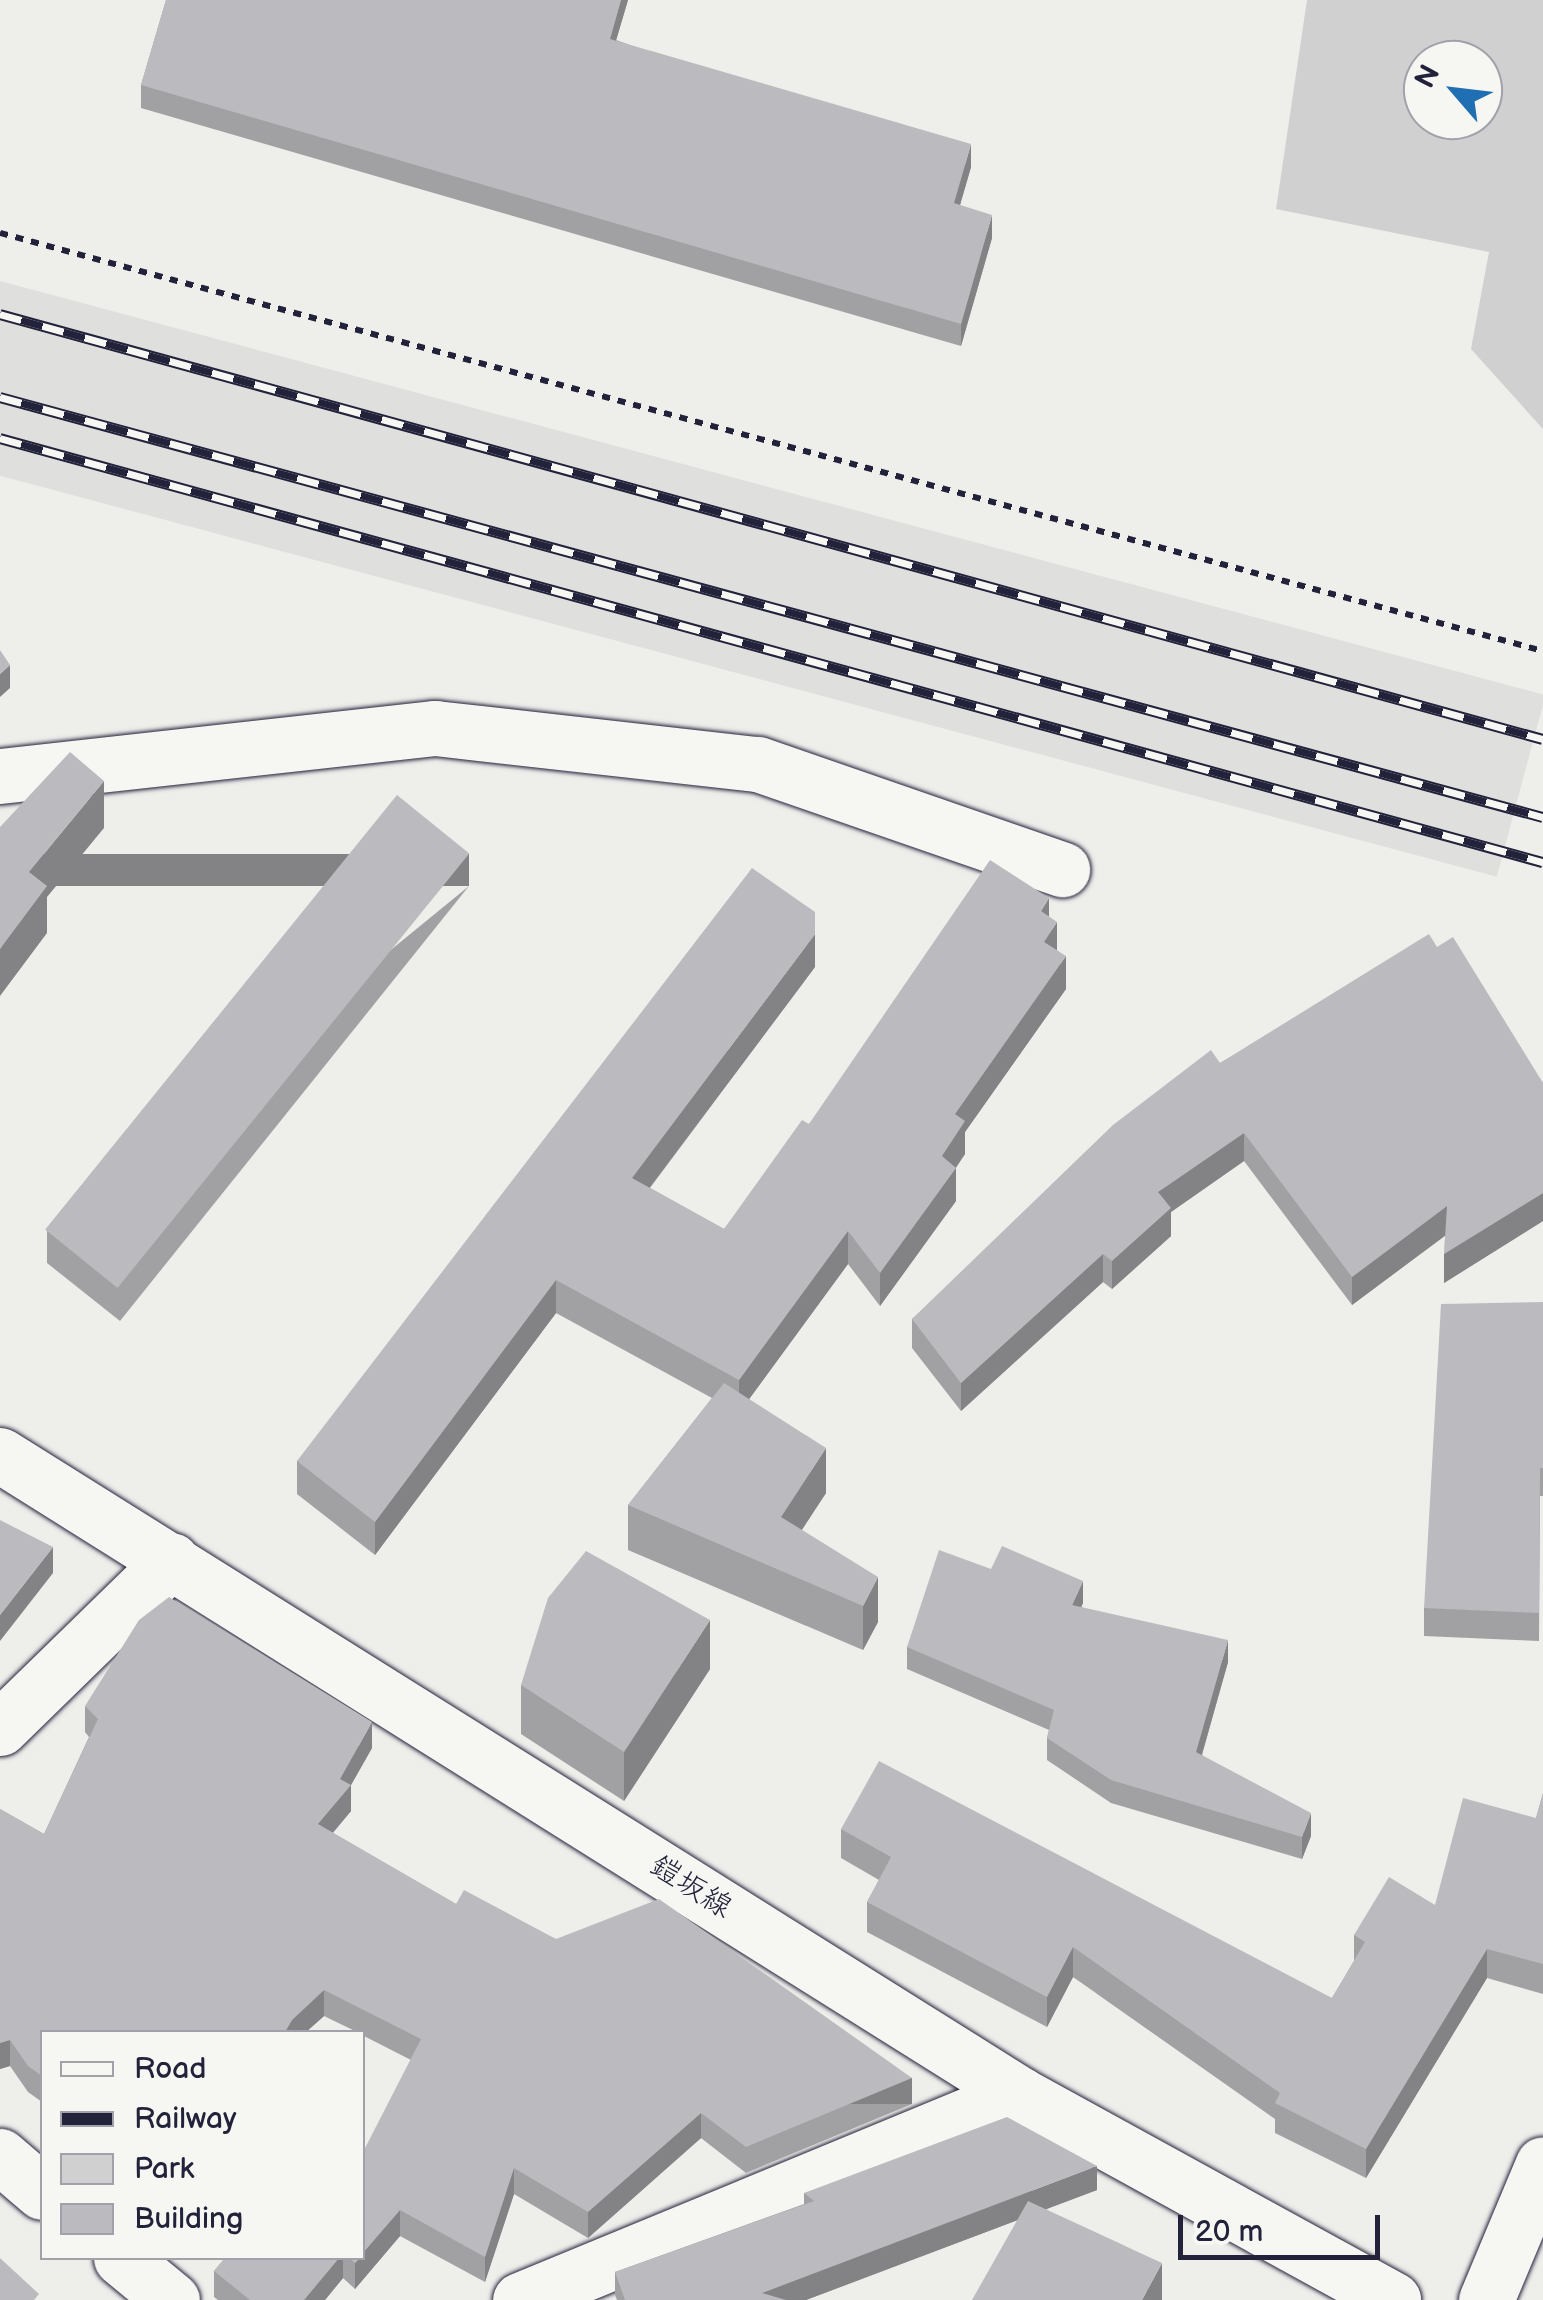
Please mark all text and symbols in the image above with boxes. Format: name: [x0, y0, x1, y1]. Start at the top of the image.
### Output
north arrow: [1403, 40, 1503, 140]
text: N: [1408, 60, 1447, 94]
street label: 鎧坂線: [643, 1848, 739, 1926]
legend: [40, 2030, 365, 2260]
text: Road: [134, 2051, 207, 2087]
text: Railway: [134, 2101, 236, 2137]
text: Park: [134, 2151, 194, 2187]
scale bar: [1183, 2195, 1386, 2257]
text: Building: [134, 2201, 243, 2237]
text: 20 m: [1195, 2214, 1263, 2250]

